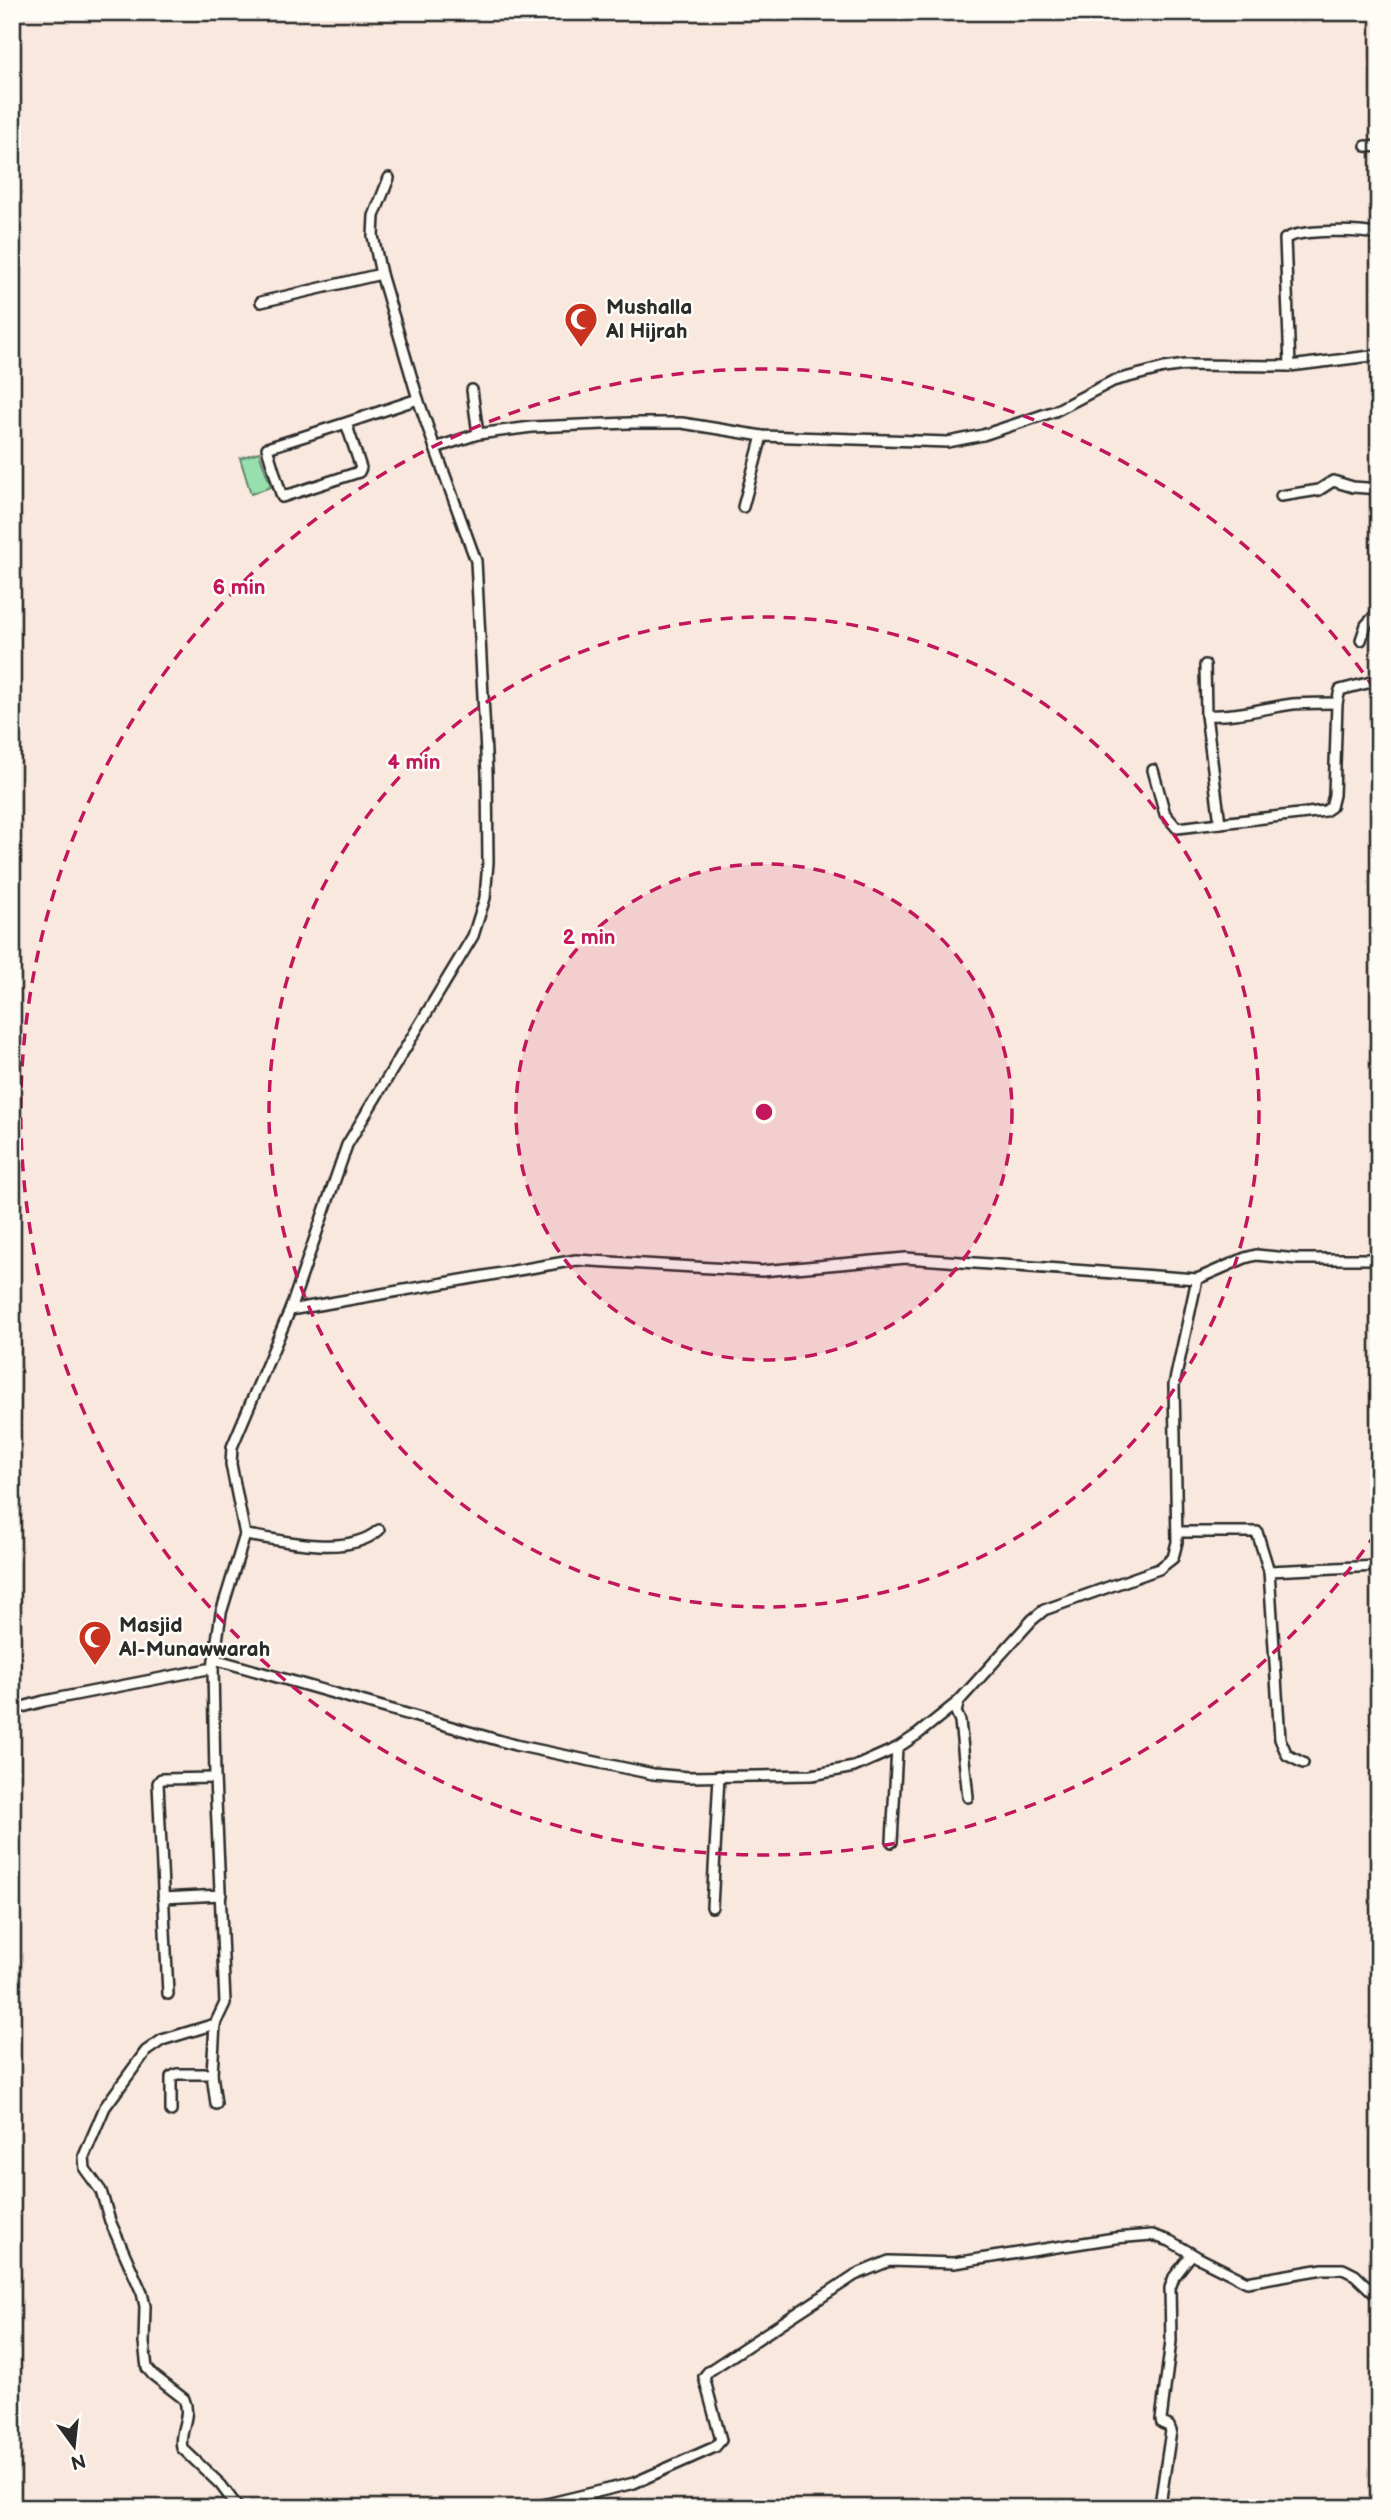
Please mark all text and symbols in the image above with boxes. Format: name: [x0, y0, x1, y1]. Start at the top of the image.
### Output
place label: Mushalla Al Hijrah: [605, 295, 692, 344]
mosque icon: Mushalla Al Hijrah: [562, 300, 600, 349]
text: 6 min: [212, 575, 266, 600]
text: 4 min: [388, 750, 440, 775]
text: 2 min: [562, 925, 616, 950]
centre of rings: [752, 1100, 776, 1124]
place label: Masjid Al-Munawwarah: [118, 1613, 270, 1662]
mosque icon: Masjid Al-Munawwarah: [76, 1618, 114, 1667]
north arrow: [38, 2412, 108, 2482]
text: N: [68, 2448, 88, 2474]

